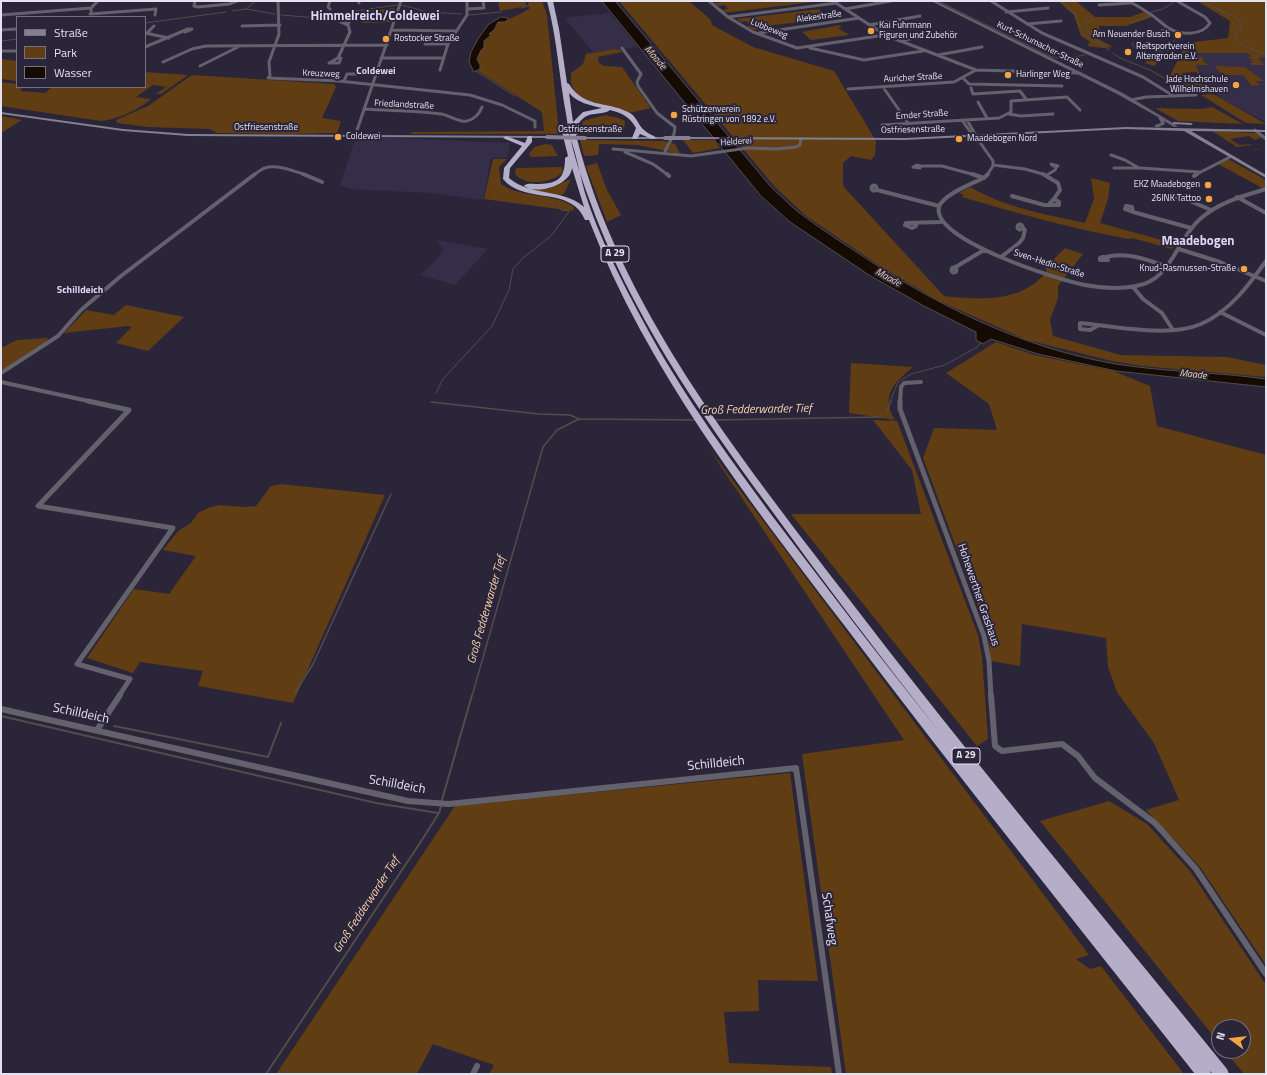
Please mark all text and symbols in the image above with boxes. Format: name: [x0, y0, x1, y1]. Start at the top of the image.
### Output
street label: Alekestraße: [796, 8, 842, 26]
district label: Himmelreich/Coldewei: [311, 9, 439, 25]
legend: [16, 16, 146, 88]
street label: Lubbeweg: [749, 17, 789, 41]
street label: Kurt-Schumacher-Straße: [995, 19, 1085, 71]
place label: Kai Fuhrmann Figuren und Zubehör: [879, 21, 957, 42]
text: Straße: [54, 23, 88, 42]
marker: Kai Fuhrmann Figuren und Zubehör: [866, 26, 876, 36]
place label: Am Neuender Busch: [1093, 30, 1170, 40]
marker: Am Neuender Busch: [1173, 30, 1183, 40]
marker: Rostocker Straße: [381, 34, 391, 44]
place label: Rostocker Straße: [394, 34, 459, 44]
place label: Reitsportverein Altengroden e.V.: [1136, 42, 1197, 63]
text: Park: [54, 43, 77, 62]
water label: Maade: [642, 44, 668, 72]
marker: Reitsportverein Altengroden e.V.: [1123, 47, 1133, 57]
text: Wasser: [54, 63, 92, 82]
district label: Coldewei: [356, 66, 396, 78]
street label: Kreuzweg: [302, 68, 340, 80]
marker: Harlinger Weg: [1003, 70, 1013, 80]
place label: Harlinger Weg: [1016, 70, 1070, 80]
street label: Auricher Straße: [883, 71, 943, 85]
place label: Jade Hochschule Wilhelmshaven: [1166, 75, 1228, 96]
marker: Jade Hochschule Wilhelmshaven: [1231, 80, 1241, 90]
street label: Friedlandstraße: [374, 98, 434, 112]
place label: Schützenverein Rüstringen von 1892 e.V.: [682, 105, 776, 126]
street label: Emder Straße: [896, 108, 948, 122]
marker: Schützenverein Rüstringen von 1892 e.V.: [669, 110, 679, 120]
street label: Ostfriesenstraße: [234, 123, 298, 133]
street label: Ostfriesenstraße: [881, 124, 945, 136]
street label: Ostfriesenstraße: [558, 125, 622, 135]
marker: Coldewei: [333, 132, 343, 142]
place label: Coldewei: [346, 132, 380, 142]
marker: Maadebogen Nord: [954, 134, 964, 144]
place label: Maadebogen Nord: [967, 134, 1037, 144]
street label: Helderei: [720, 136, 752, 148]
place label: EKZ Maadebogen: [1134, 180, 1200, 190]
marker: EKZ Maadebogen: [1203, 180, 1213, 190]
place label: 26INK Tattoo: [1151, 194, 1201, 204]
marker: 26INK Tattoo: [1204, 194, 1214, 204]
district label: Maadebogen: [1162, 234, 1234, 250]
road number: A 29: [601, 246, 629, 262]
street label: Sven-Hedin-Straße: [1012, 248, 1086, 280]
place label: Knud-Rasmussen-Straße: [1139, 264, 1236, 274]
marker: Knud-Rasmussen-Straße: [1239, 264, 1249, 274]
water label: Maade: [873, 266, 903, 290]
district label: Schilldeich: [57, 285, 103, 297]
water label: Maade: [1179, 368, 1207, 382]
water label: Groß Fedderwarder Tief: [700, 402, 812, 418]
street label: Hohewerther Grashaus: [954, 542, 1002, 648]
water label: Groß Fedderwarder Tief: [465, 554, 509, 666]
street label: Schilldeich: [51, 700, 111, 728]
road number: A 29: [952, 748, 980, 764]
street label: Schilldeich: [687, 753, 745, 775]
street label: Schilldeich: [367, 772, 427, 798]
water label: Groß Fedderwarder Tief: [331, 854, 403, 956]
street label: Schafweg: [818, 891, 840, 947]
north arrow: [1211, 1019, 1251, 1059]
text: N: [1212, 1030, 1229, 1042]

